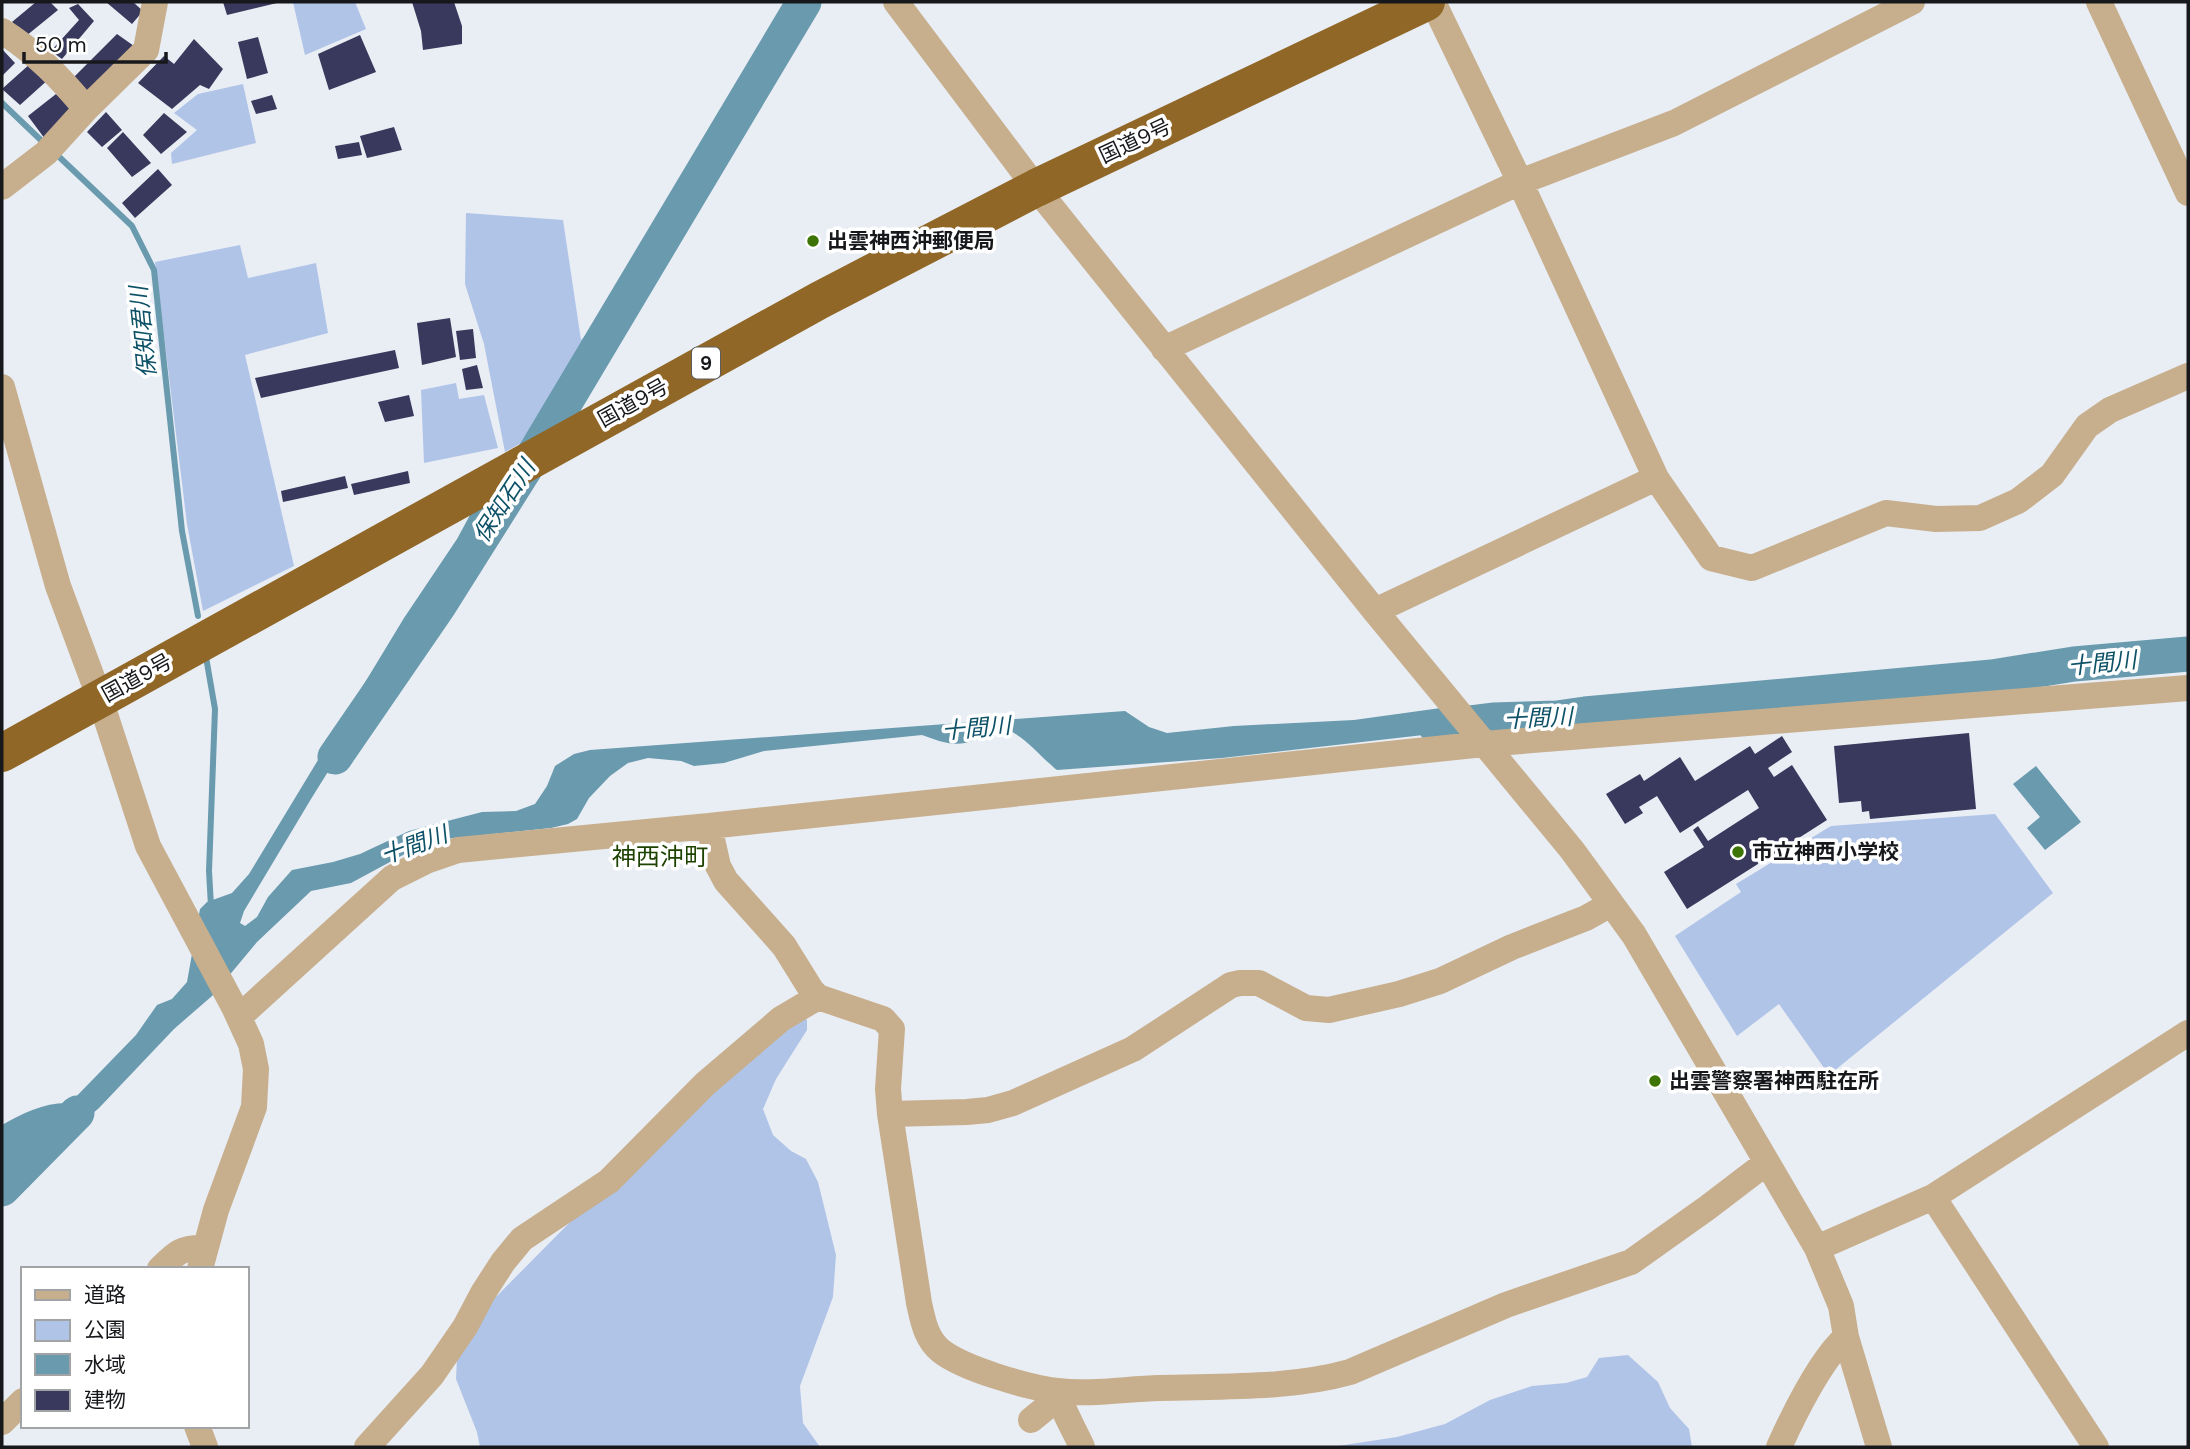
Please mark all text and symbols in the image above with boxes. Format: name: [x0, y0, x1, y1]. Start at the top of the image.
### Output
scale bar: [24, 21, 166, 65]
text: 50 m: [35, 31, 86, 59]
street label: 国道9号: [1095, 112, 1175, 170]
place label: 出雲神西沖郵便局: [827, 227, 995, 255]
marker: 出雲神西沖郵便局: [805, 233, 821, 249]
water label: 保知君川: [123, 282, 163, 379]
road number: 9: [692, 348, 720, 378]
street label: 国道9号: [593, 372, 673, 434]
water label: 保知石川: [466, 452, 543, 548]
water label: 十間川: [2066, 644, 2141, 682]
street label: 国道9号: [97, 647, 177, 709]
water label: 十間川: [1503, 701, 1576, 735]
water label: 十間川: [940, 710, 1015, 746]
water label: 十間川: [376, 818, 454, 871]
place label: 市立神西小学校: [1752, 838, 1899, 866]
district label: 神西沖町: [612, 841, 708, 872]
marker: 市立神西小学校: [1730, 844, 1746, 860]
place label: 出雲警察署神西駐在所: [1669, 1067, 1879, 1095]
marker: 出雲警察署神西駐在所: [1647, 1073, 1663, 1089]
legend: [21, 1267, 248, 1428]
text: 道路: [84, 1281, 126, 1309]
text: 公園: [84, 1316, 126, 1344]
text: 水域: [84, 1351, 126, 1379]
text: 建物: [84, 1386, 126, 1414]

